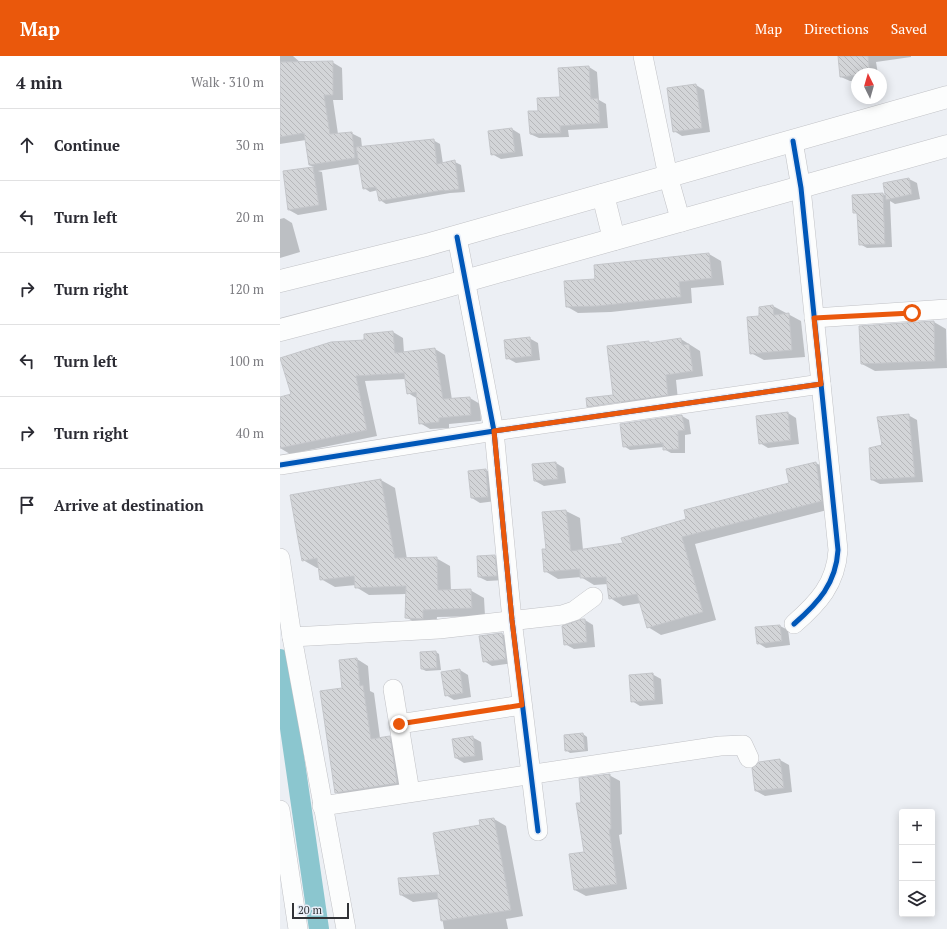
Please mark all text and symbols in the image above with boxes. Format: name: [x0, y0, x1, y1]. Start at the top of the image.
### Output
text: Map: [20, 16, 60, 41]
text: Map: [755, 19, 782, 38]
text: Directions: [804, 19, 869, 38]
text: Saved: [891, 19, 927, 38]
north arrow: [851, 68, 887, 104]
text: 4 min: [16, 71, 63, 94]
text: Walk · 310 m: [191, 73, 264, 91]
icon: ahead: [16, 134, 38, 156]
text: Continue: [54, 135, 120, 155]
text: 30 m: [236, 136, 264, 154]
icon: left: [16, 206, 38, 228]
text: Turn left: [54, 207, 118, 227]
text: 20 m: [236, 208, 264, 226]
icon: right: [16, 278, 38, 300]
text: Turn right: [54, 279, 129, 299]
text: 120 m: [229, 280, 264, 298]
route start: [903, 304, 921, 322]
icon: left: [16, 350, 38, 372]
text: Turn left: [54, 351, 118, 371]
text: 100 m: [229, 352, 264, 370]
icon: right: [16, 422, 38, 444]
text: Turn right: [54, 423, 129, 443]
text: 40 m: [236, 424, 264, 442]
icon: arrive: [16, 494, 38, 516]
text: Arrive at destination: [54, 495, 204, 515]
route end: [390, 715, 408, 733]
map controls: [899, 809, 935, 917]
button: +: [899, 809, 935, 845]
button: −: [899, 845, 935, 881]
button: layers: [899, 881, 935, 917]
scale bar: [292, 901, 349, 920]
text: 20 m: [298, 903, 322, 917]

